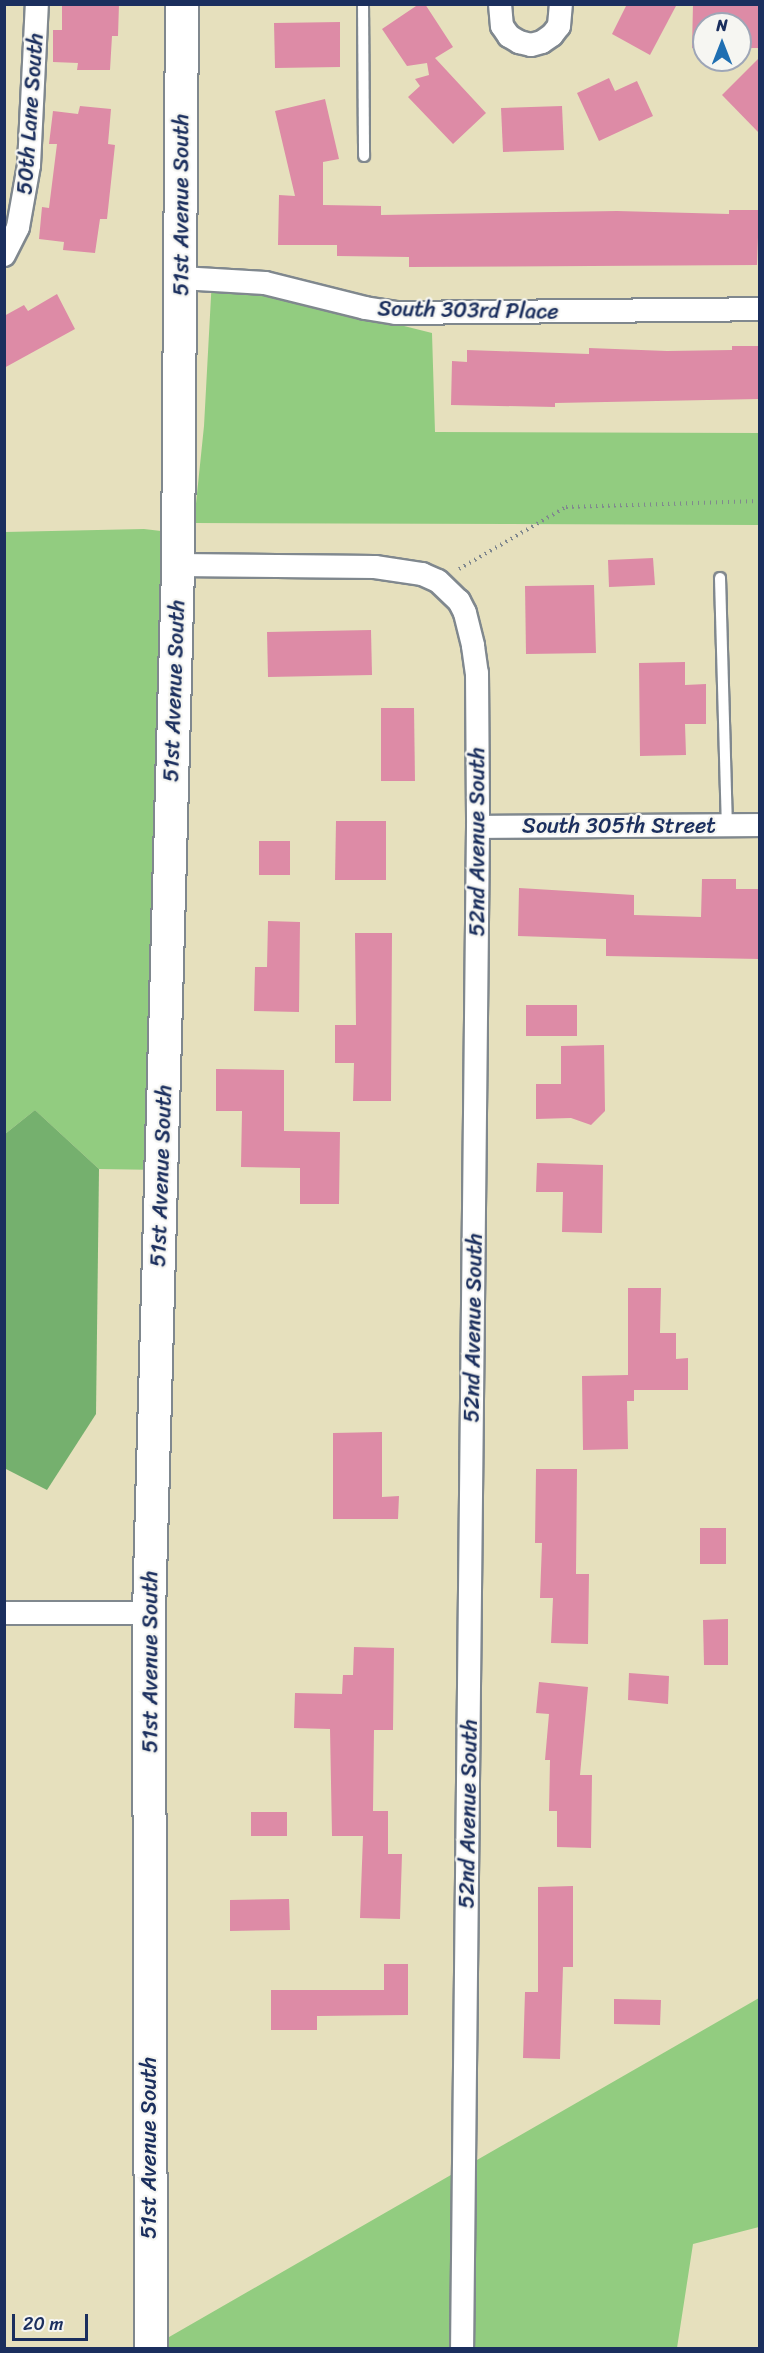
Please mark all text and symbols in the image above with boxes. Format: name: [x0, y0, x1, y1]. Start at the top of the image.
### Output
text: N: [716, 11, 728, 40]
north arrow: [692, 12, 752, 72]
street label: 50th Lane South: [11, 32, 49, 196]
street label: 51st Avenue South: [168, 114, 194, 296]
street label: South 303rd Place: [377, 295, 559, 325]
street label: 51st Avenue South: [158, 599, 190, 783]
street label: 52nd Avenue South: [464, 747, 490, 937]
street label: South 305th Street: [522, 813, 716, 839]
street label: 51st Avenue South: [145, 1084, 177, 1268]
street label: 52nd Avenue South: [458, 1233, 488, 1423]
street label: 51st Avenue South: [137, 1571, 163, 1753]
street label: 52nd Avenue South: [453, 1719, 483, 1909]
street label: 51st Avenue South: [136, 2057, 162, 2239]
scale bar: [15, 2302, 92, 2340]
text: 20 m: [23, 2308, 63, 2340]

